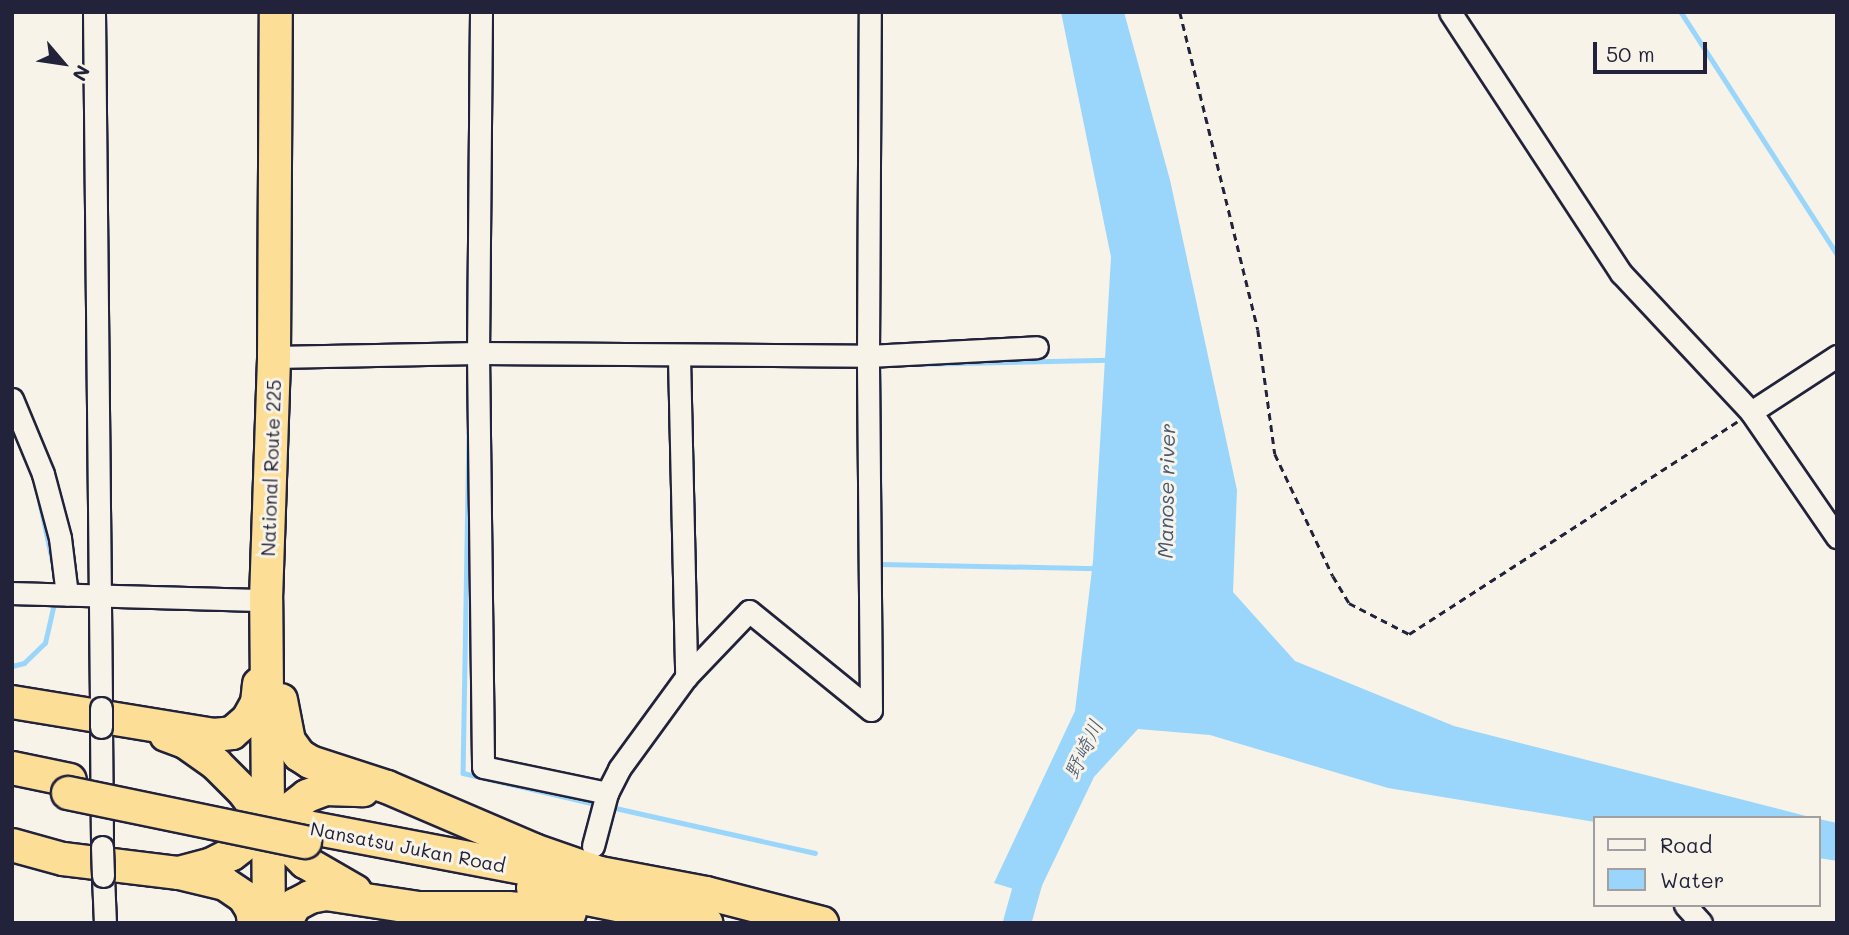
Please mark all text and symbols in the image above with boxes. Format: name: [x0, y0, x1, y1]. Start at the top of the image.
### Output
north arrow: [28, 28, 98, 98]
scale bar: [1597, 28, 1711, 72]
text: 50 m: [1606, 40, 1655, 67]
text: N: [67, 61, 96, 86]
street label: National Route 225: [257, 379, 285, 557]
water label: Manose river: [1152, 423, 1180, 559]
water label: 野崎川: [1058, 715, 1108, 783]
legend: [1594, 816, 1821, 907]
street label: Nansatsu Jukan Road: [309, 817, 507, 877]
text: Road: [1660, 831, 1712, 858]
text: Water: [1660, 866, 1724, 893]

